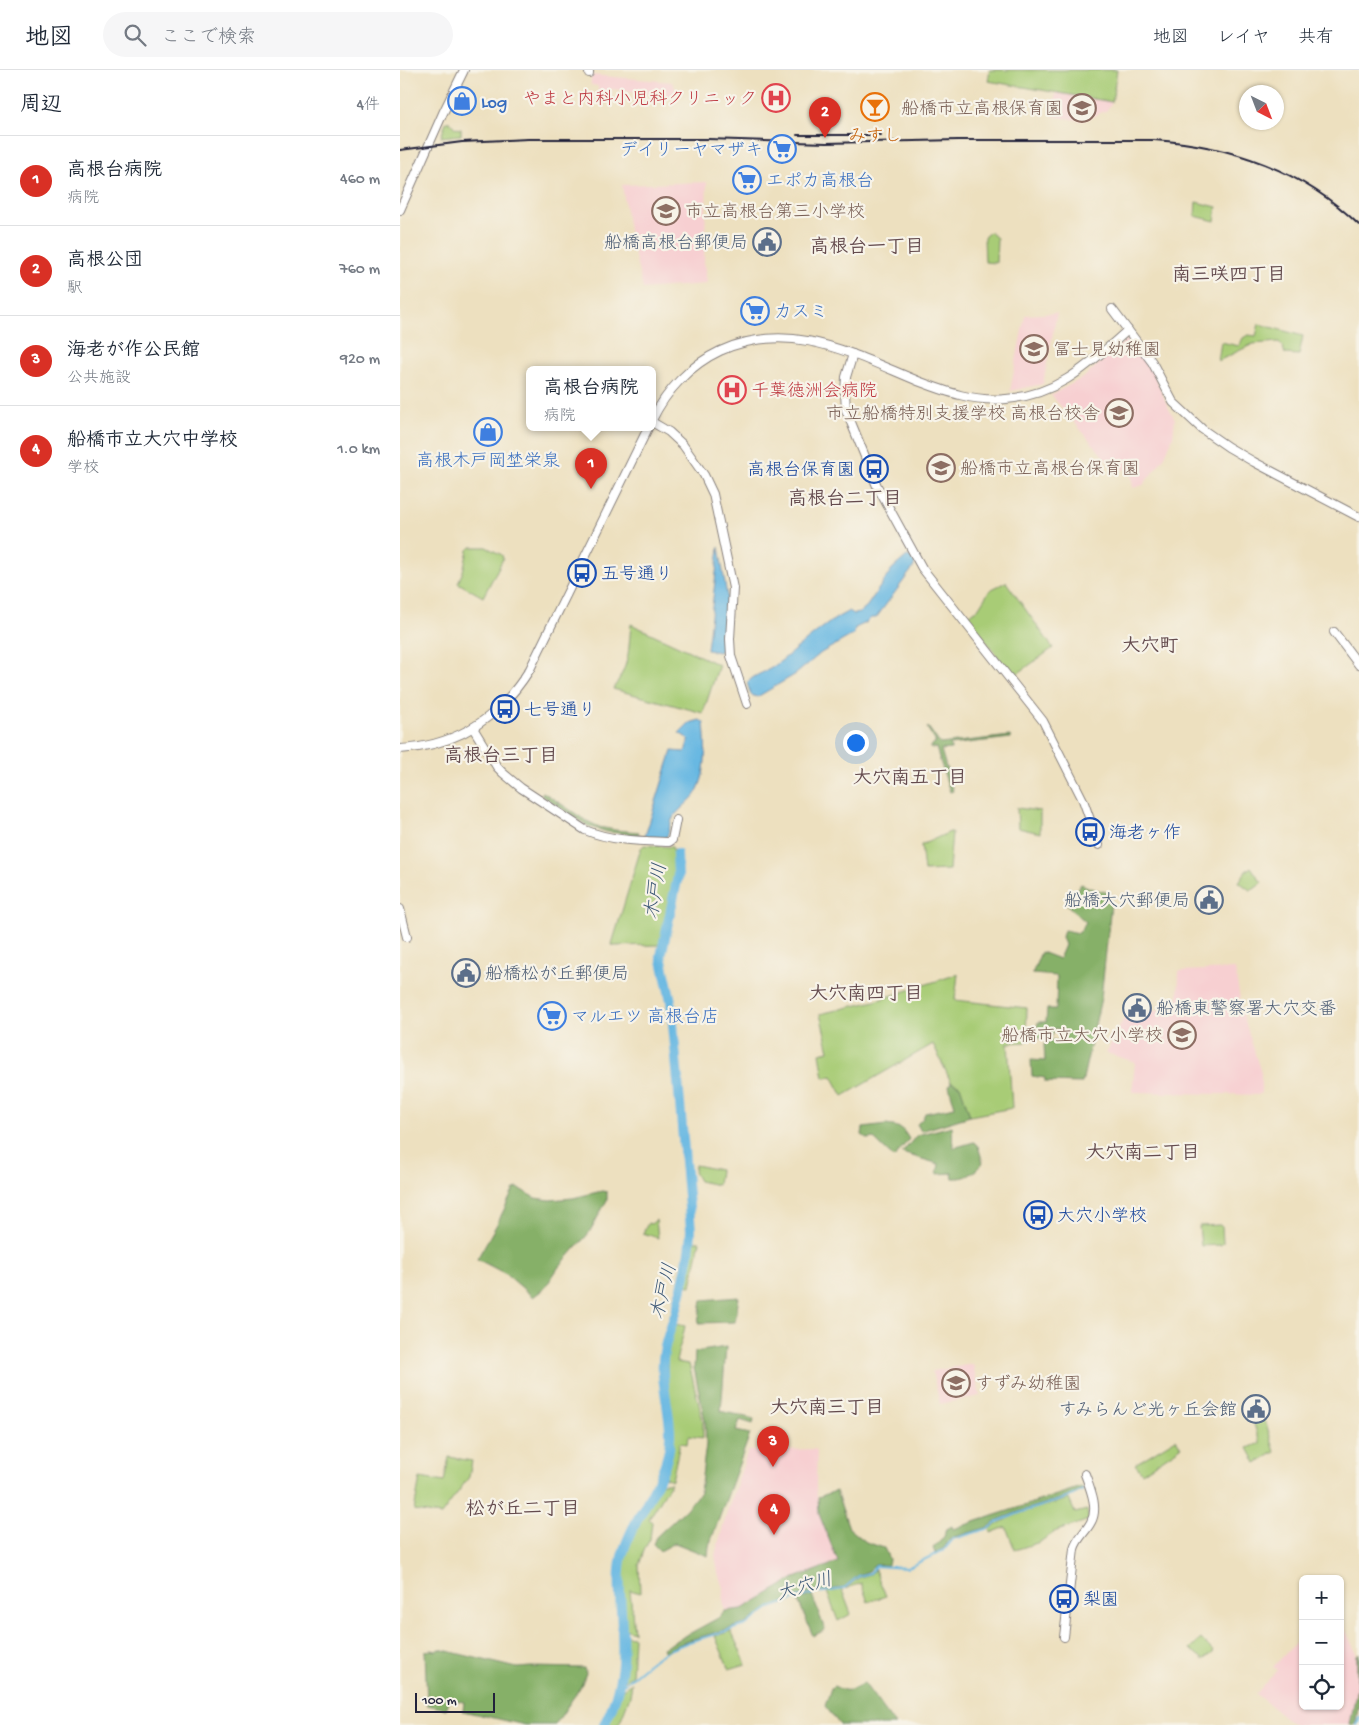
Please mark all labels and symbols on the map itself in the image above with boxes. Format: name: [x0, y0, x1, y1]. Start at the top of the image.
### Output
hospital icon: やまと内科小児科クリニック: [761, 83, 791, 113]
north arrow: [1239, 85, 1284, 130]
shop icon: Log: [447, 86, 477, 116]
place label: やまと内科小児科クリニック: [523, 89, 757, 111]
bar icon: みすし: [860, 92, 890, 122]
place label: Log: [481, 93, 507, 114]
school or university icon: 船橋市立高根保育園: [1067, 93, 1097, 123]
pin: 2: [809, 97, 841, 138]
place label: 船橋市立高根保育園: [901, 99, 1063, 121]
place label: みすし: [848, 127, 902, 148]
supermarket icon: デイリーヤマザキ: [767, 134, 797, 164]
place label: デイリーヤマザキ: [620, 141, 763, 162]
supermarket icon: エポカ高根台: [732, 165, 762, 195]
place label: エポカ高根台: [766, 171, 874, 193]
school or university icon: 市立高根台第三小学校: [651, 196, 681, 226]
place label: 市立高根台第三小学校: [685, 202, 865, 224]
public building icon: 船橋高根台郵便局: [752, 227, 782, 257]
place label: 船橋高根台郵便局: [604, 233, 748, 255]
district label: 高根台一丁目: [810, 236, 924, 260]
district label: 南三咲四丁目: [1172, 264, 1286, 288]
supermarket icon: カスミ: [740, 296, 770, 326]
place label: カスミ: [774, 303, 828, 324]
school or university icon: 冨士見幼稚園: [1019, 334, 1049, 364]
place label: 冨士見幼稚園: [1053, 340, 1161, 362]
hospital icon: 千葉徳洲会病院: [717, 375, 747, 405]
place label: 千葉徳洲会病院: [751, 381, 877, 403]
school or university icon: 市立船橋特別支援学校 高根台校舎: [1104, 398, 1134, 428]
place label: 市立船橋特別支援学校 高根台校舎: [826, 404, 1100, 426]
shop icon: 高根木戸岡埜栄泉: [473, 417, 503, 447]
pin: 1: [575, 448, 607, 489]
place label: 高根木戸岡埜栄泉: [416, 451, 560, 473]
school or university icon: 船橋市立高根台保育園: [926, 453, 956, 483]
bus stop icon: 高根台保育園: [859, 454, 889, 484]
place label: 船橋市立高根台保育園: [960, 459, 1140, 481]
place label: 高根台保育園: [747, 460, 855, 482]
district label: 高根台二丁目: [788, 488, 902, 512]
bus stop icon: 五号通り: [567, 558, 597, 588]
place label: 五号通り: [601, 565, 673, 586]
district label: 大穴町: [1121, 635, 1179, 659]
bus stop icon: 七号通り: [490, 694, 520, 724]
place label: 七号通り: [524, 701, 596, 722]
your location: [843, 730, 869, 756]
district label: 高根台三丁目: [444, 745, 558, 769]
district label: 大穴南五丁目: [853, 767, 967, 791]
bus stop icon: 海老ヶ作: [1075, 817, 1105, 847]
place label: 海老ヶ作: [1109, 823, 1181, 845]
water label: 木戸川: [641, 861, 673, 922]
public building icon: 船橋大穴郵便局: [1194, 885, 1224, 915]
place label: 船橋大穴郵便局: [1064, 891, 1190, 913]
public building icon: 船橋松が丘郵便局: [451, 958, 481, 988]
place label: 船橋松が丘郵便局: [485, 964, 629, 986]
district label: 大穴南四丁目: [809, 983, 923, 1007]
public building icon: 船橋東警察署大穴交番: [1122, 993, 1152, 1023]
place label: 船橋東警察署大穴交番: [1156, 999, 1336, 1021]
supermarket icon: マルエツ 高根台店: [537, 1001, 567, 1031]
place label: マルエツ 高根台店: [571, 1007, 719, 1029]
school or university icon: 船橋市立大穴小学校: [1167, 1020, 1197, 1050]
place label: 船橋市立大穴小学校: [1001, 1026, 1163, 1048]
district label: 大穴南二丁目: [1086, 1142, 1200, 1166]
bus stop icon: 大穴小学校: [1023, 1200, 1053, 1230]
place label: 大穴小学校: [1057, 1206, 1147, 1228]
water label: 木戸川: [646, 1261, 683, 1322]
school or university icon: すずみ幼稚園: [941, 1368, 971, 1398]
place label: すずみ幼稚園: [975, 1374, 1082, 1396]
public building icon: すみらんど光ヶ丘会館: [1241, 1394, 1271, 1424]
district label: 大穴南三丁目: [770, 1397, 884, 1421]
place label: すみらんど光ヶ丘会館: [1058, 1400, 1237, 1422]
pin: 3: [757, 1426, 789, 1467]
pin: 4: [758, 1494, 790, 1535]
district label: 松が丘二丁目: [466, 1499, 580, 1522]
water label: 大穴川: [774, 1569, 836, 1607]
bus stop icon: 梨園: [1049, 1584, 1079, 1614]
place label: 梨園: [1083, 1590, 1119, 1612]
scale bar: [415, 1690, 495, 1713]

